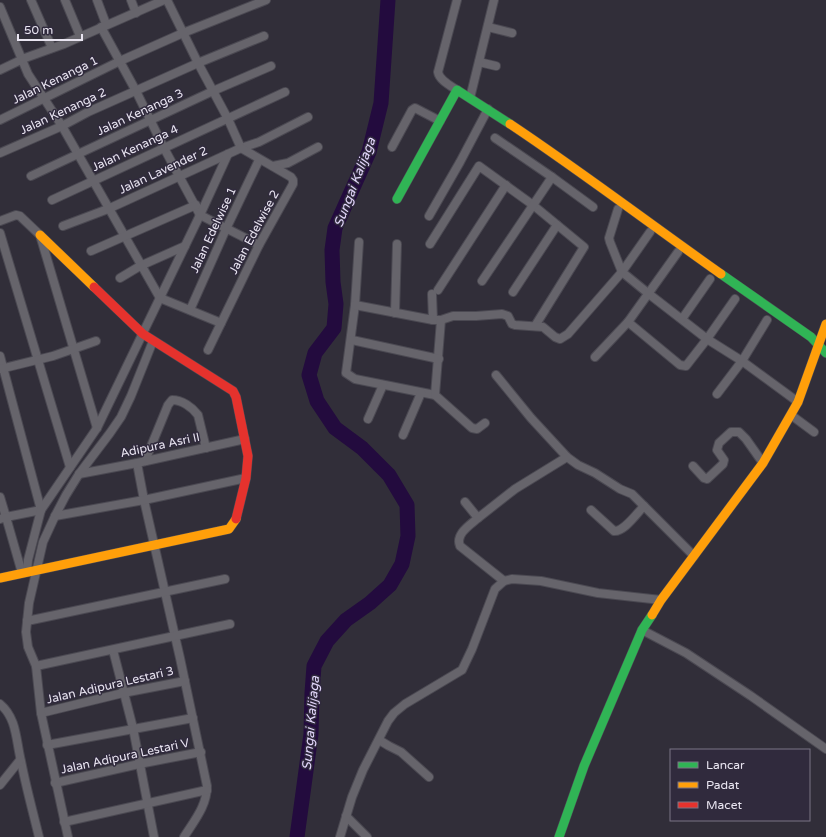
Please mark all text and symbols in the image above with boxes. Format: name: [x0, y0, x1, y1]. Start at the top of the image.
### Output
scale bar: [18, 16, 82, 42]
text: 50 m: [24, 23, 53, 37]
street label: Jalan Kenanga 1: [10, 53, 100, 107]
street label: Jalan Kenanga 2: [18, 85, 108, 137]
street label: Jalan Kenanga 3: [95, 86, 185, 138]
street label: Jalan Kenanga 4: [90, 122, 181, 174]
water label: Sungai Kalijaga: [331, 135, 380, 229]
street label: Jalan Lavender 2: [117, 143, 209, 197]
street label: Jalan Edelwise 1: [187, 185, 239, 275]
street label: Jalan Edelwise 2: [226, 188, 282, 276]
street label: Adipura Asri II: [119, 430, 201, 460]
street label: Jalan Adipura Lestari 3: [45, 664, 175, 706]
water label: Sungai Kalijaga: [299, 675, 323, 771]
street label: Jalan Adipura Lestari V: [59, 735, 191, 776]
legend: [670, 749, 810, 821]
text: Lancar: [706, 758, 745, 772]
text: Padat: [706, 778, 740, 792]
text: Macet: [706, 798, 742, 812]

